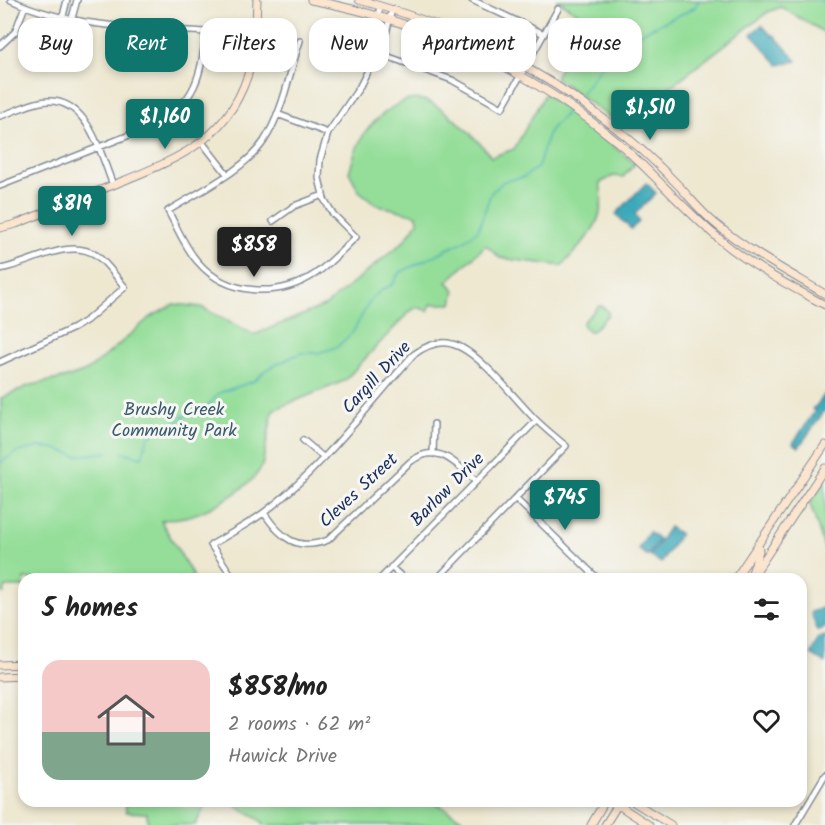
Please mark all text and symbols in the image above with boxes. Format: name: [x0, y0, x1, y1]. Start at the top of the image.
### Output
chip: Buy: [18, 18, 93, 72]
chip: Rent: [105, 18, 188, 72]
chip: Filters: [200, 18, 297, 72]
chip: New: [309, 18, 389, 72]
chip: Apartment: [401, 18, 536, 72]
chip: House: [548, 18, 642, 72]
pin: $1,510: [601, 90, 699, 141]
text: $1,510: [625, 93, 675, 125]
pin: $1,160: [116, 99, 214, 150]
text: $1,160: [140, 102, 190, 134]
pin: $819: [36, 186, 108, 237]
text: $819: [52, 189, 92, 221]
pin: $858: [218, 227, 290, 278]
text: $858: [231, 230, 277, 262]
street label: Cargill Drive: [335, 335, 419, 421]
park label: Brushy Creek Community Park: [111, 396, 237, 446]
street label: Cleves Street: [313, 446, 406, 536]
street label: Barlow Drive: [404, 446, 492, 534]
pin: $745: [529, 480, 601, 531]
text: $745: [544, 483, 586, 515]
text: 5 homes: [42, 588, 138, 630]
icon: filters: [750, 593, 783, 626]
text: $858/mo: [228, 667, 328, 709]
icon: home: [90, 684, 162, 756]
icon: heart: [750, 704, 783, 737]
text: 2 rooms · 62 m²: [228, 709, 370, 741]
text: Hawick Drive: [228, 741, 337, 773]

